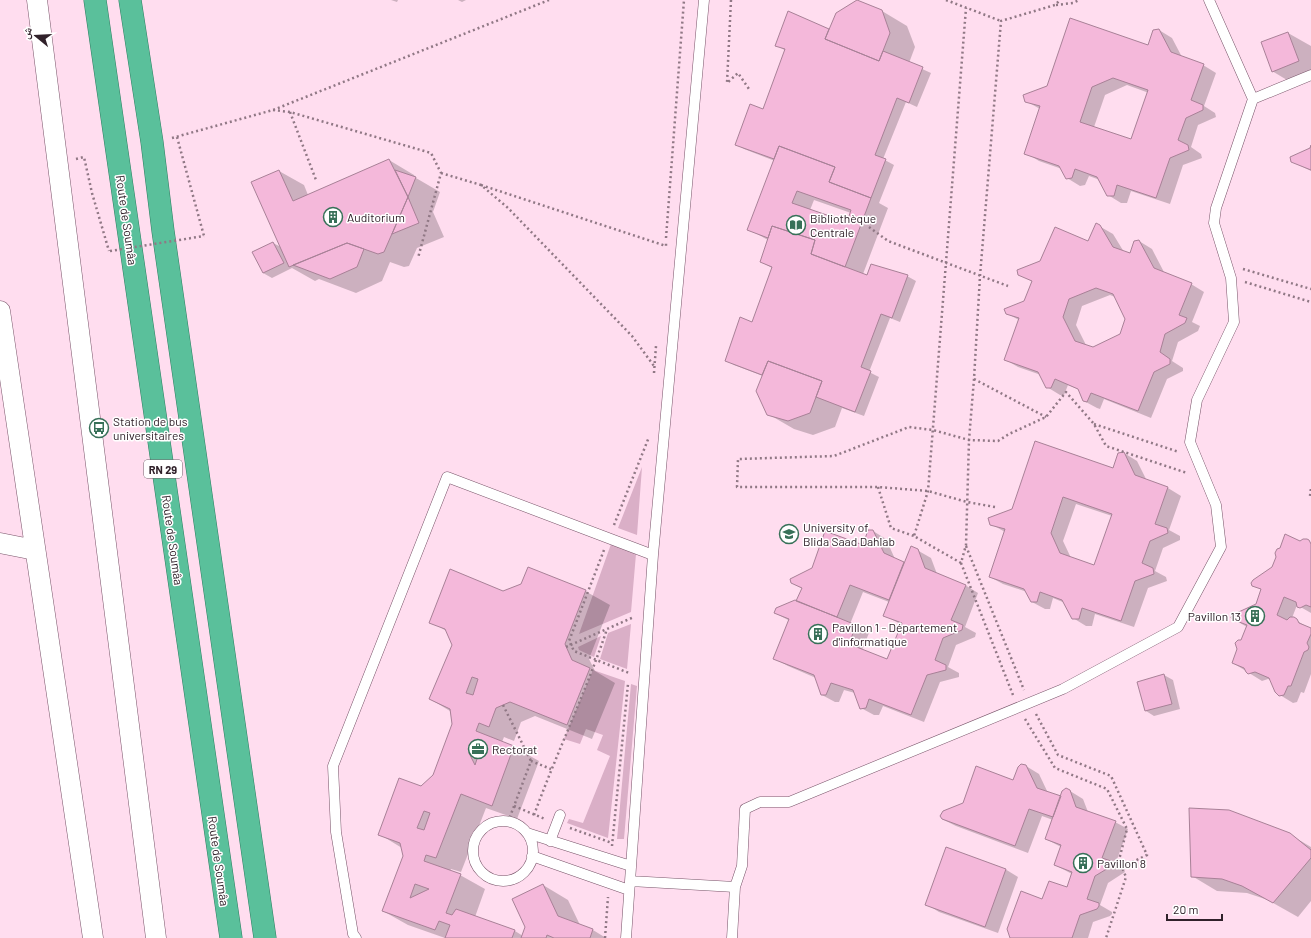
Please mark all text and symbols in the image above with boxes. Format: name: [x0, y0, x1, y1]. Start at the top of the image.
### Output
north arrow: [16, 16, 56, 56]
text: ش: [18, 25, 36, 41]
street label: Route de Soumâa: [114, 174, 140, 266]
building icon: Auditorium: [322, 206, 344, 228]
place label: Auditorium: [347, 210, 405, 224]
place label: Bibliothèque Centrale: [810, 211, 876, 239]
library icon: Bibliothèque Centrale: [785, 214, 807, 236]
place label: Station de bus universitaires: [113, 414, 188, 442]
bus stop icon: Station de bus universitaires: [88, 417, 110, 439]
road number: RN 29: [144, 460, 182, 478]
street label: Route de Soumâa: [160, 494, 186, 586]
place label: University of Blida Saad Dahlab: [803, 520, 895, 548]
school or university icon: University of Blida Saad Dahlab: [778, 523, 800, 545]
building icon: Pavillon 13: [1244, 605, 1266, 627]
place label: Pavillon 13: [1188, 609, 1241, 623]
place label: Pavillon 1 - Département d'informatique: [832, 620, 957, 648]
building icon: Pavillon 1 - Département d'informatique: [807, 623, 829, 645]
office icon: Rectorat: [467, 738, 489, 760]
place label: Rectorat: [492, 742, 537, 756]
street label: Route de Soumâa: [206, 815, 232, 907]
building icon: Pavillon 8: [1072, 852, 1094, 874]
place label: Pavillon 8: [1097, 856, 1146, 870]
scale bar: [1167, 896, 1222, 922]
text: 20 m: [1173, 902, 1199, 916]

